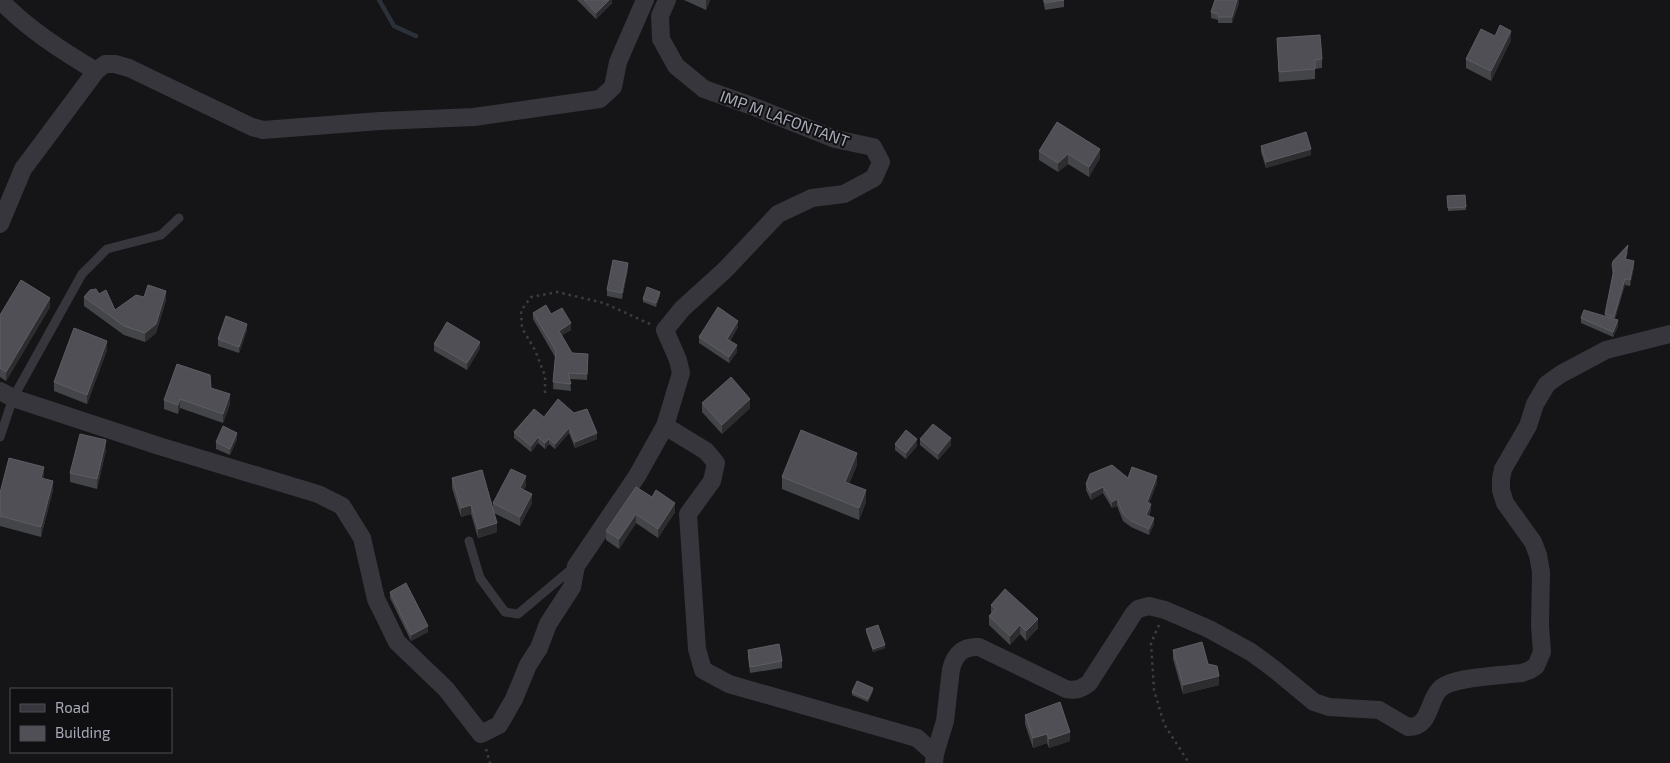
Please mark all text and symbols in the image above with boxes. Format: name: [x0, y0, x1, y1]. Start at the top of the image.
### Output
street label: IMP M LAFONTANT: [718, 86, 852, 150]
legend: [10, 688, 172, 753]
text: Road: [55, 698, 90, 716]
text: Building: [55, 723, 111, 741]

